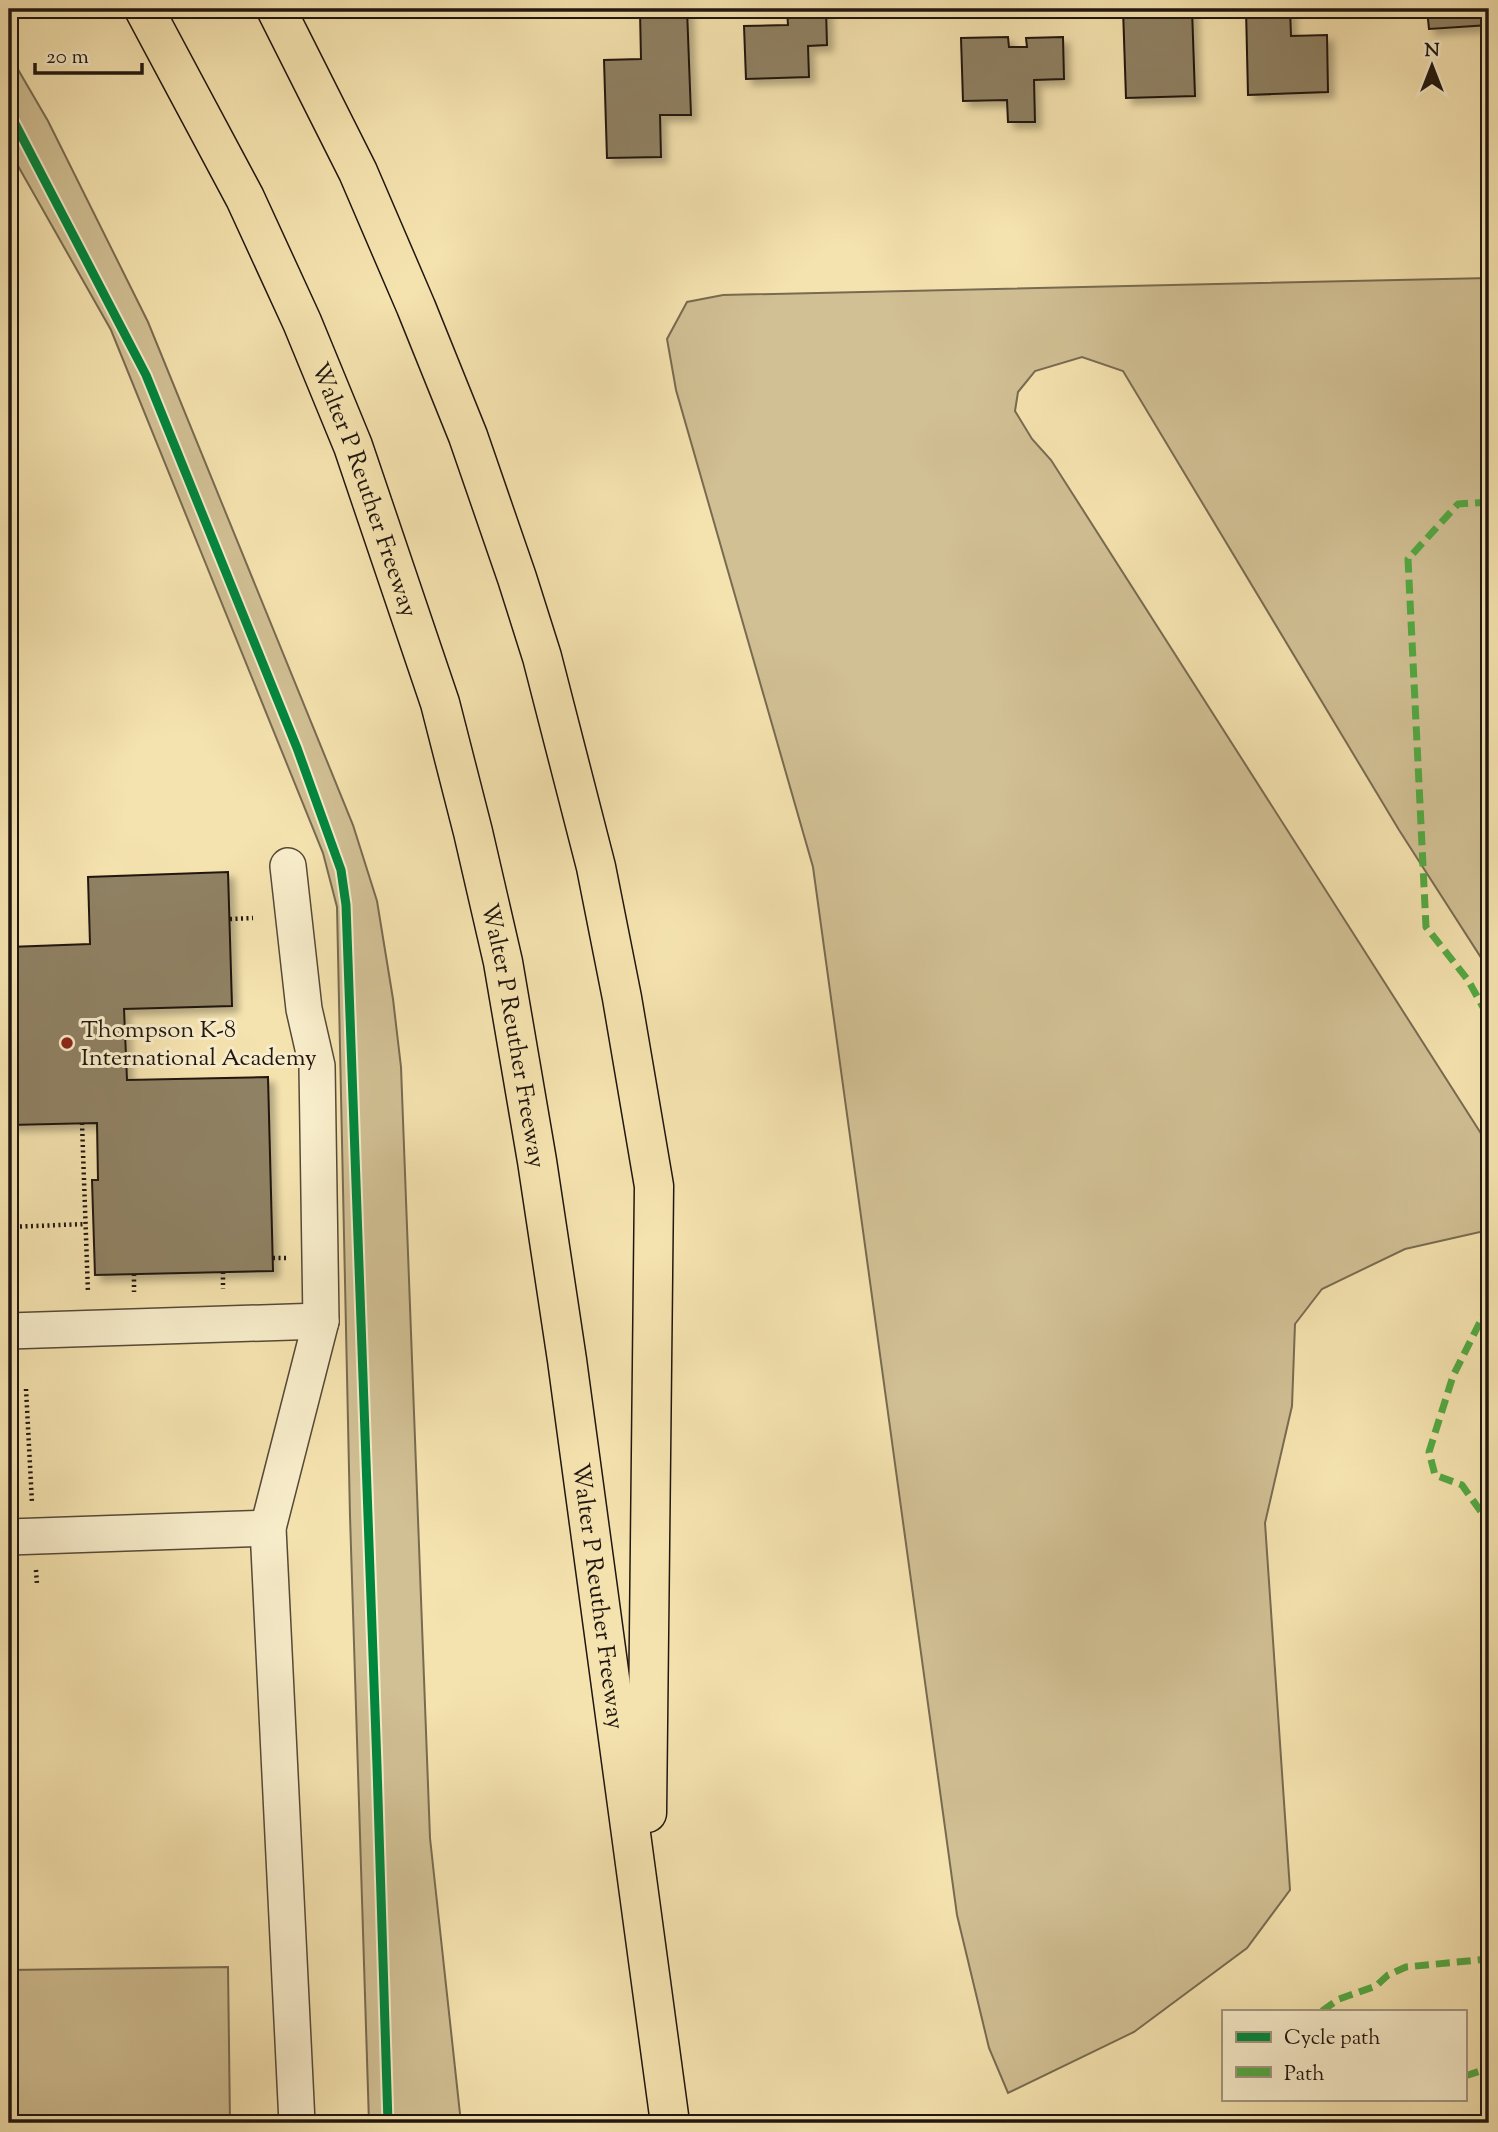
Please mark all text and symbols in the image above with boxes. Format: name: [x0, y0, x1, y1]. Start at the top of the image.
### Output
scale bar: [35, 32, 142, 76]
north arrow: [1396, 32, 1466, 102]
text: N: [1424, 38, 1440, 65]
text: 20 m: [46, 43, 89, 73]
street label: Walter P Reuther Freeway: [302, 358, 425, 622]
street label: Walter P Reuther Freeway: [471, 900, 553, 1170]
place label: Thompson K-8 International Academy: [81, 1014, 317, 1076]
marker: Thompson K-8 International Academy: [59, 1035, 75, 1051]
street label: Walter P Reuther Freeway: [562, 1461, 632, 1732]
legend: [1222, 2010, 1466, 2100]
text: Cycle path: [1284, 2024, 1381, 2054]
text: Path: [1284, 2060, 1325, 2090]

